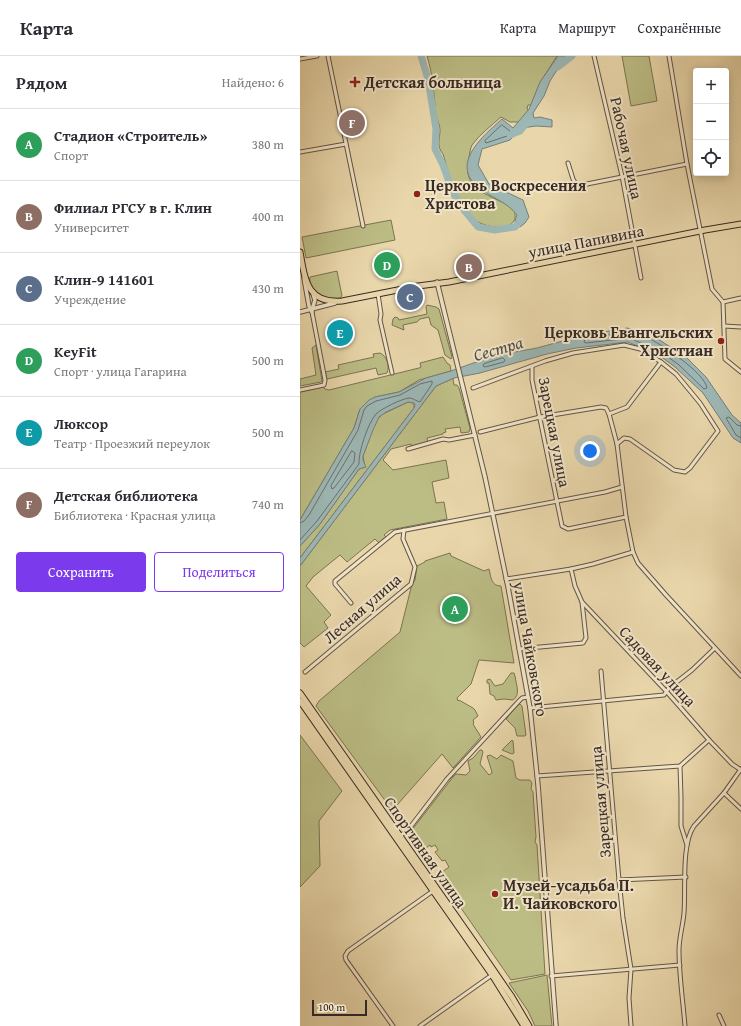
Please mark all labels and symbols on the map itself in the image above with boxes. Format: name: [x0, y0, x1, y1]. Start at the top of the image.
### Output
place label: Детская больница: [363, 70, 502, 94]
marker: Детская больница: [349, 76, 361, 88]
street label: Рабочая улица: [604, 95, 650, 202]
pin: F: [339, 108, 365, 138]
place label: Церковь Воскресения Христова: [425, 173, 587, 215]
marker: Церковь Воскресения Христова: [412, 189, 422, 199]
street label: улица Папивина: [525, 218, 646, 264]
pin: D: [374, 250, 400, 280]
pin: B: [456, 252, 482, 282]
pin: C: [397, 282, 423, 312]
pin: E: [327, 318, 353, 348]
place label: Церковь Евангельских Христиан: [545, 320, 714, 362]
water label: Сестра: [470, 329, 526, 367]
marker: Церковь Евангельских Христиан: [716, 336, 726, 346]
street label: Зарецкая улица: [533, 375, 578, 490]
your location: [580, 441, 600, 461]
street label: Лесная улица: [318, 567, 407, 649]
street label: улица Чайковского: [507, 579, 555, 718]
pin: A: [442, 594, 468, 624]
street label: Садовая улица: [614, 620, 702, 712]
street label: Зарецкая улица: [583, 745, 617, 859]
street label: Спортивная улица: [379, 791, 474, 913]
place label: Музей-усадьба П. И. Чайковского: [503, 873, 634, 915]
marker: Музей-усадьба П. И. Чайковского: [490, 889, 500, 899]
scale bar: [312, 998, 367, 1017]

